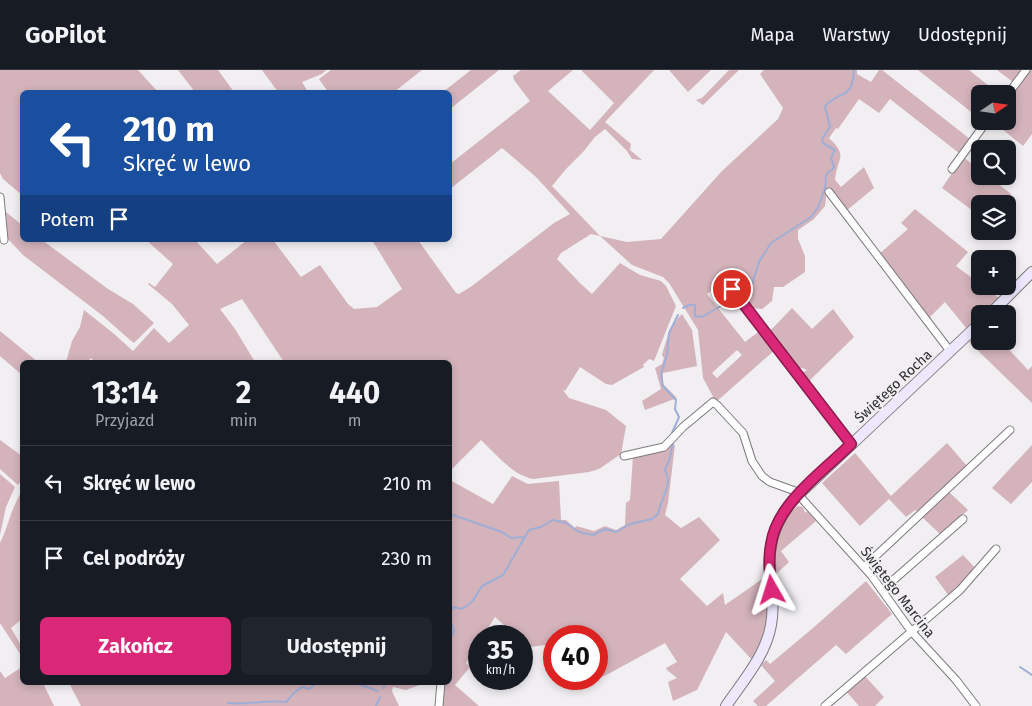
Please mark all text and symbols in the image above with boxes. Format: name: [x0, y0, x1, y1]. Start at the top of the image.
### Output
text: GoPilot: [25, 21, 106, 49]
text: Mapa: [750, 24, 795, 46]
text: Warstwy: [823, 24, 890, 46]
text: Udostępnij: [918, 24, 1007, 46]
north arrow: [971, 85, 1016, 130]
map controls: [971, 85, 1016, 350]
text: 210 m: [123, 108, 215, 150]
icon: left: [40, 110, 105, 175]
button: search: [971, 140, 1016, 185]
text: Skręć w lewo: [123, 150, 251, 177]
button: layers: [971, 195, 1016, 240]
icon: arrive: [105, 205, 133, 233]
text: Potem: [40, 208, 95, 231]
button: +: [971, 250, 1016, 295]
pin: [711, 268, 753, 310]
icon: arrive: [718, 275, 746, 303]
button: −: [971, 305, 1016, 350]
street label: Świętego Rocha: [850, 345, 936, 427]
text: 13:14: [92, 375, 158, 411]
text: 2: [236, 375, 251, 411]
text: 440: [329, 375, 380, 411]
text: Przyjazd: [95, 411, 155, 430]
text: min: [230, 411, 257, 430]
text: m: [348, 411, 362, 430]
icon: left: [40, 469, 68, 497]
text: Skręć w lewo: [83, 472, 196, 495]
text: 210 m: [383, 472, 432, 495]
street label: Świętego Marcina: [857, 543, 939, 641]
icon: arrive: [40, 544, 68, 572]
text: Cel podróży: [83, 547, 185, 570]
text: 230 m: [381, 547, 432, 570]
position arrow: [745, 563, 797, 615]
button: Zakończ: [40, 617, 231, 675]
button: Udostępnij: [241, 617, 432, 675]
speed limit sign: 40: [543, 625, 608, 690]
text: 35: [487, 636, 514, 666]
text: km/h: [486, 663, 515, 677]

